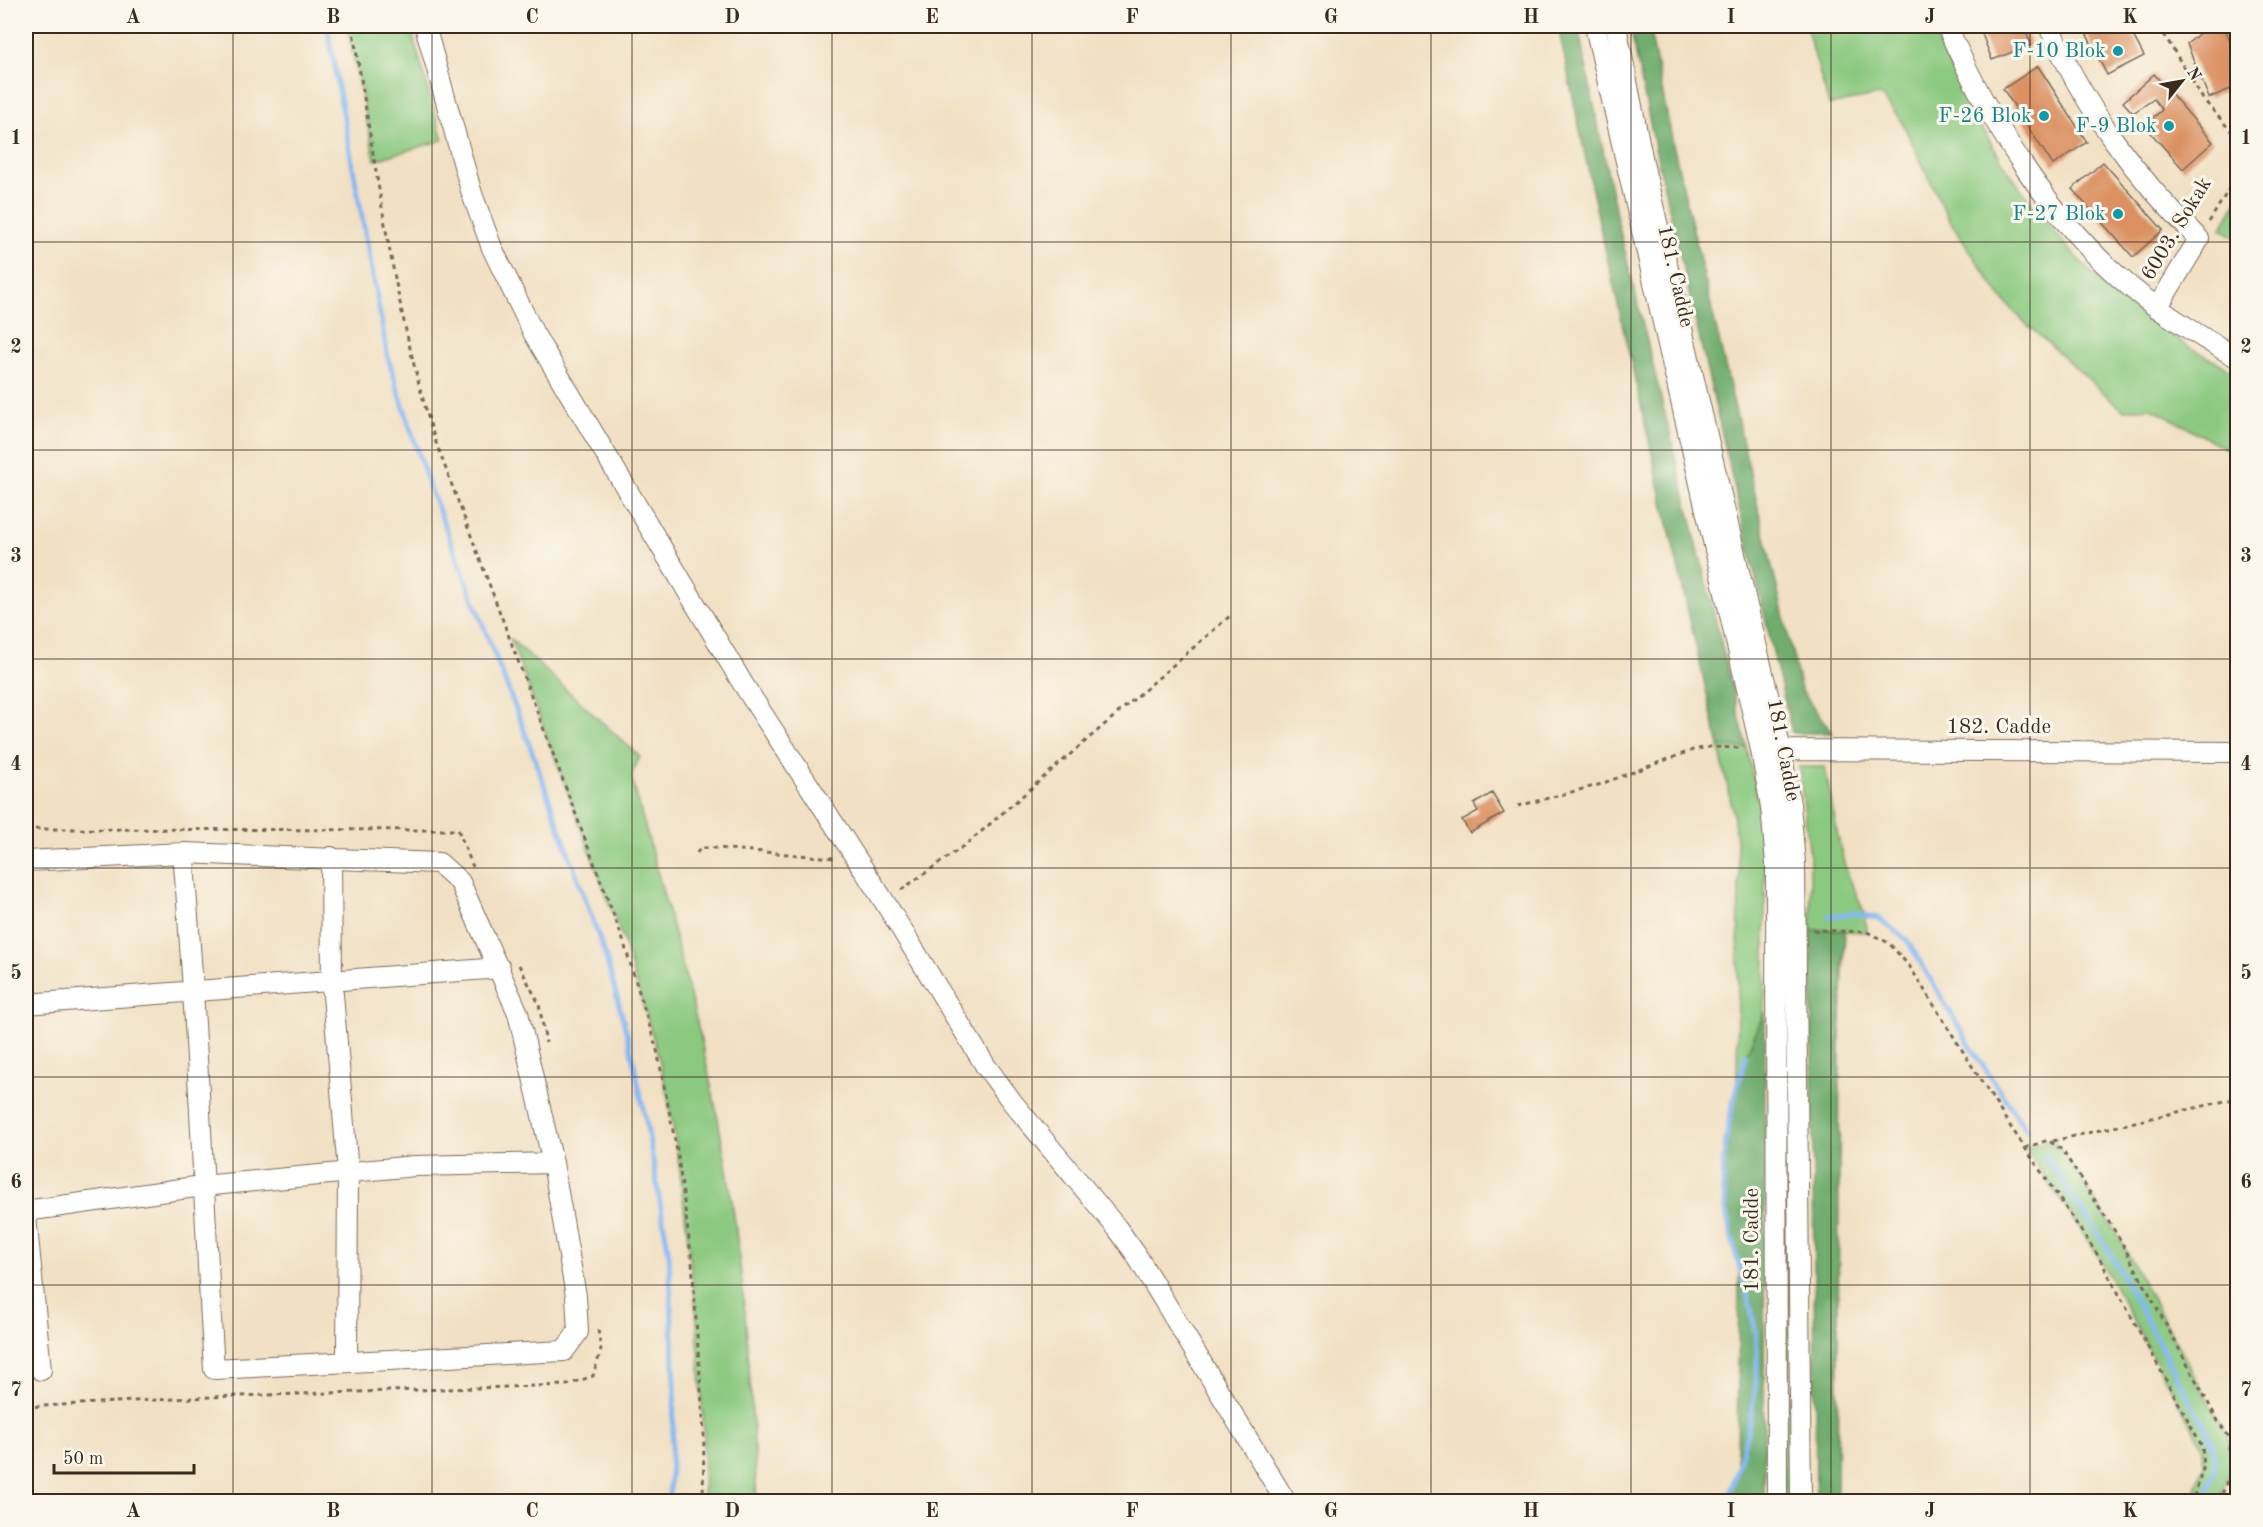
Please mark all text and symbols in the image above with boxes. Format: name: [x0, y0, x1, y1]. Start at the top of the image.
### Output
text: A: [125, 8, 141, 28]
text: B: [326, 8, 340, 28]
text: C: [525, 8, 539, 28]
text: D: [724, 8, 740, 28]
text: E: [925, 8, 939, 28]
text: F: [1125, 8, 1139, 28]
text: G: [1324, 8, 1338, 28]
text: H: [1523, 8, 1539, 28]
text: I: [1727, 8, 1735, 28]
text: J: [1925, 8, 1936, 28]
text: K: [2122, 8, 2138, 28]
place label: F-10 Blok: [2012, 41, 2106, 62]
marker: F-10 Blok: [2111, 44, 2125, 58]
north arrow: [2152, 51, 2212, 111]
text: N: [2183, 65, 2204, 84]
place label: F-26 Blok: [1938, 106, 2032, 127]
marker: F-26 Blok: [2037, 109, 2051, 123]
place label: F-9 Blok: [2075, 116, 2157, 137]
marker: F-9 Blok: [2162, 119, 2176, 133]
text: 1: [10, 129, 22, 149]
text: 1: [2240, 129, 2252, 149]
street label: 6003. Sokak: [2138, 174, 2216, 284]
place label: F-27 Blok: [2012, 204, 2106, 225]
marker: F-27 Blok: [2111, 207, 2125, 221]
street label: 181. Cadde: [1653, 223, 1697, 329]
text: 2: [10, 338, 22, 358]
text: 2: [2240, 338, 2252, 358]
text: 3: [10, 547, 22, 567]
text: 3: [2240, 547, 2252, 567]
street label: 181. Cadde: [1763, 697, 1803, 803]
street label: 182. Cadde: [1947, 717, 2051, 738]
text: 4: [10, 755, 22, 775]
text: 4: [2240, 755, 2252, 775]
text: 5: [10, 963, 22, 984]
text: 5: [2240, 963, 2252, 984]
text: 6: [10, 1173, 22, 1193]
text: 6: [2240, 1173, 2252, 1193]
street label: 181. Cadde: [1742, 1188, 1763, 1292]
text: 7: [10, 1381, 22, 1401]
text: 7: [2240, 1381, 2252, 1401]
scale bar: [54, 1437, 194, 1475]
text: 50 m: [63, 1450, 103, 1468]
text: A: [125, 1502, 141, 1522]
text: B: [326, 1502, 340, 1522]
text: C: [525, 1502, 539, 1522]
text: D: [724, 1502, 740, 1522]
text: E: [925, 1502, 939, 1522]
text: F: [1125, 1502, 1139, 1522]
text: G: [1324, 1502, 1338, 1522]
text: H: [1523, 1502, 1539, 1522]
text: I: [1727, 1502, 1735, 1522]
text: J: [1925, 1502, 1936, 1522]
text: K: [2122, 1502, 2138, 1522]

